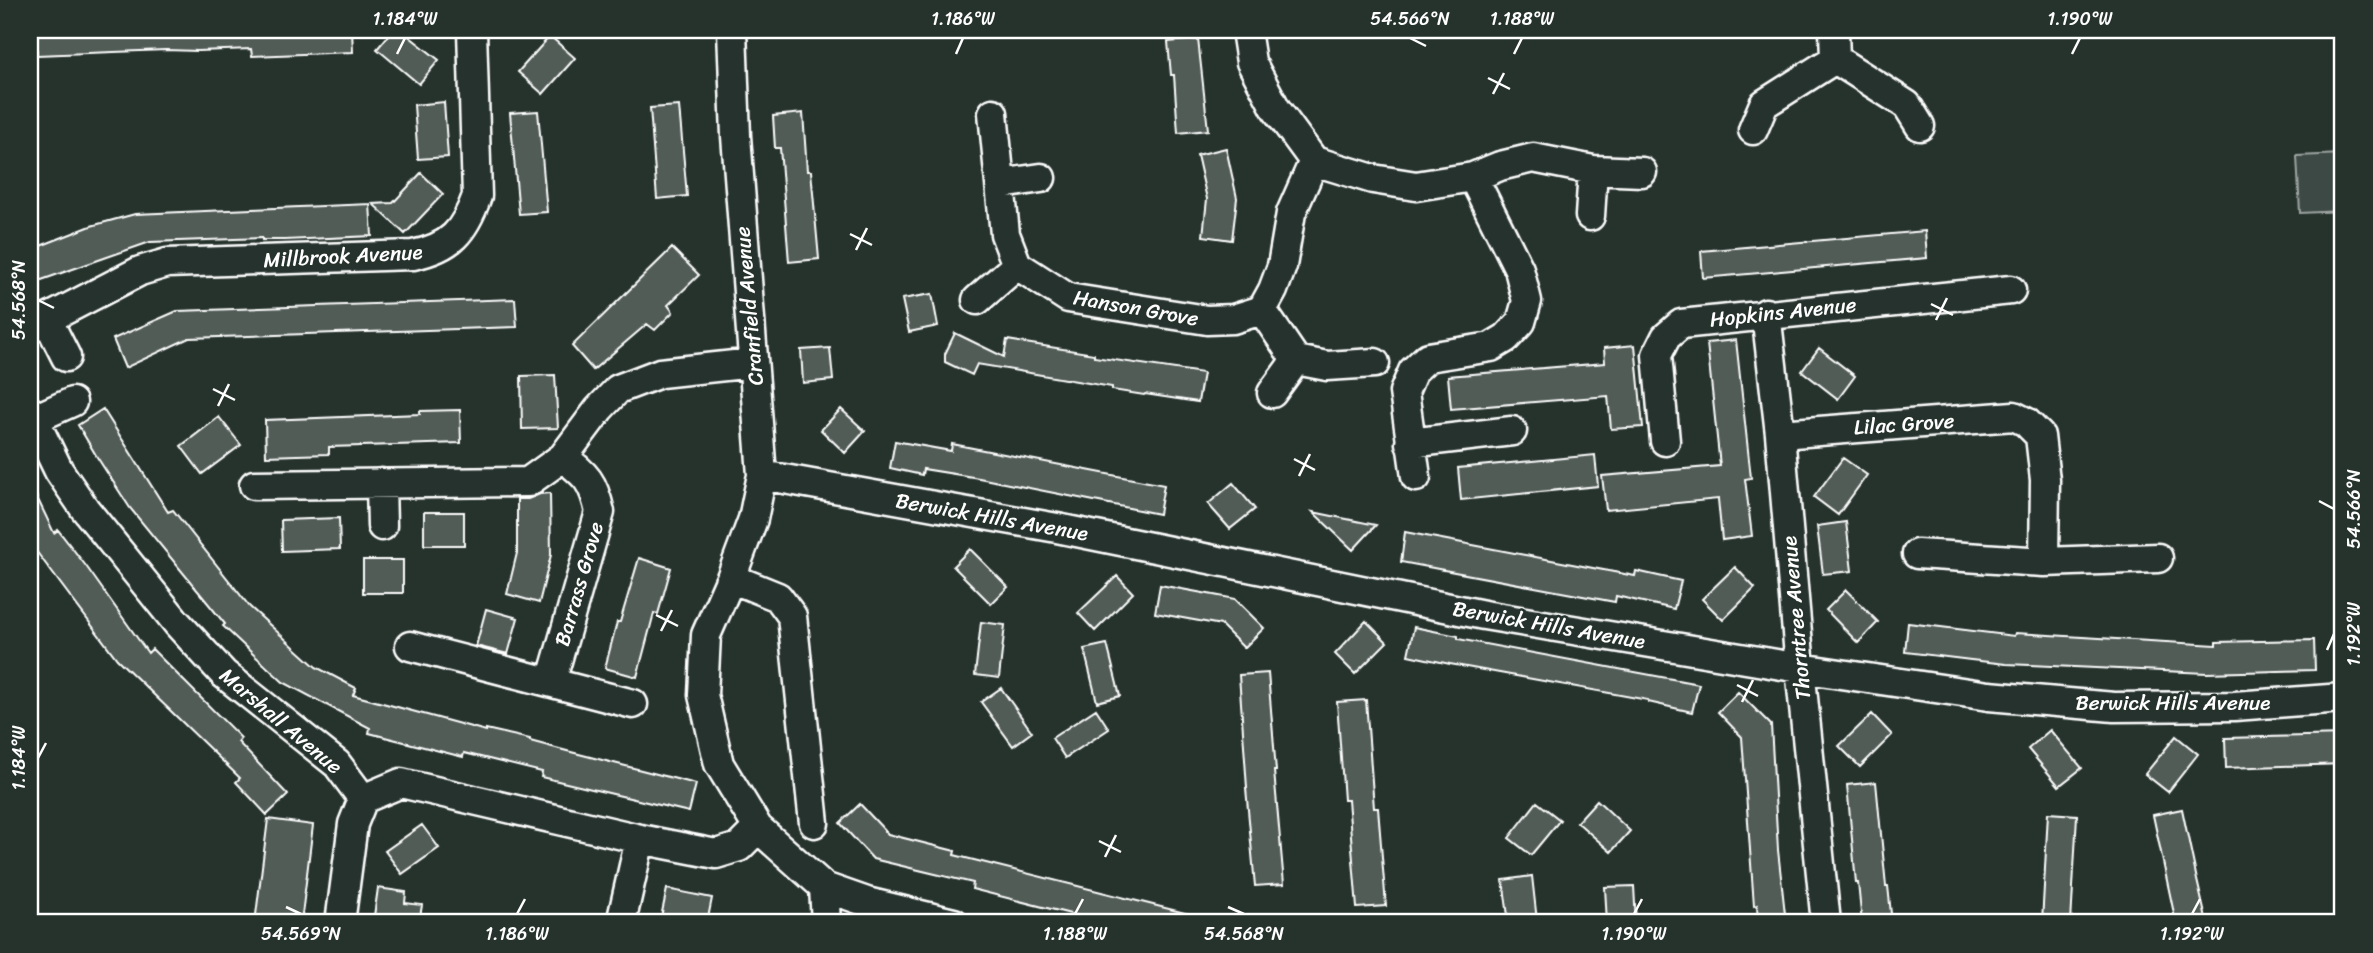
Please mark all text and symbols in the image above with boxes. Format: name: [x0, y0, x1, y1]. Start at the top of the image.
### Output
text: 1.184°W: [373, 3, 438, 35]
text: 1.186°W: [931, 3, 996, 35]
text: 54.566°N: [1370, 3, 1450, 35]
text: 1.188°W: [1490, 3, 1555, 35]
text: 1.190°W: [2048, 3, 2114, 35]
street label: Cranfield Avenue: [723, 225, 775, 387]
street label: Millbrook Avenue: [262, 233, 424, 279]
text: 54.568°N: [3, 260, 35, 340]
street label: Hanson Grove: [1070, 278, 1202, 338]
street label: Hopkins Avenue: [1708, 285, 1858, 339]
street label: Lilac Grove: [1852, 402, 1956, 446]
text: 54.566°N: [2338, 469, 2370, 549]
street label: Berwick Hills Avenue: [893, 481, 1091, 553]
street label: Barrass Grove: [543, 517, 615, 651]
street label: Thorntree Avenue: [1770, 534, 1822, 702]
street label: Berwick Hills Avenue: [1450, 589, 1648, 661]
text: 1.192°W: [2338, 601, 2370, 666]
street label: Marshall Avenue: [211, 658, 352, 785]
street label: Berwick Hills Avenue: [2076, 684, 2270, 722]
text: 1.184°W: [3, 725, 35, 790]
text: 54.569°N: [261, 918, 342, 950]
text: 1.186°W: [485, 918, 550, 950]
text: 1.188°W: [1043, 918, 1108, 950]
text: 54.568°N: [1204, 918, 1284, 950]
text: 1.190°W: [1602, 918, 1668, 950]
text: 1.192°W: [2160, 918, 2225, 950]

